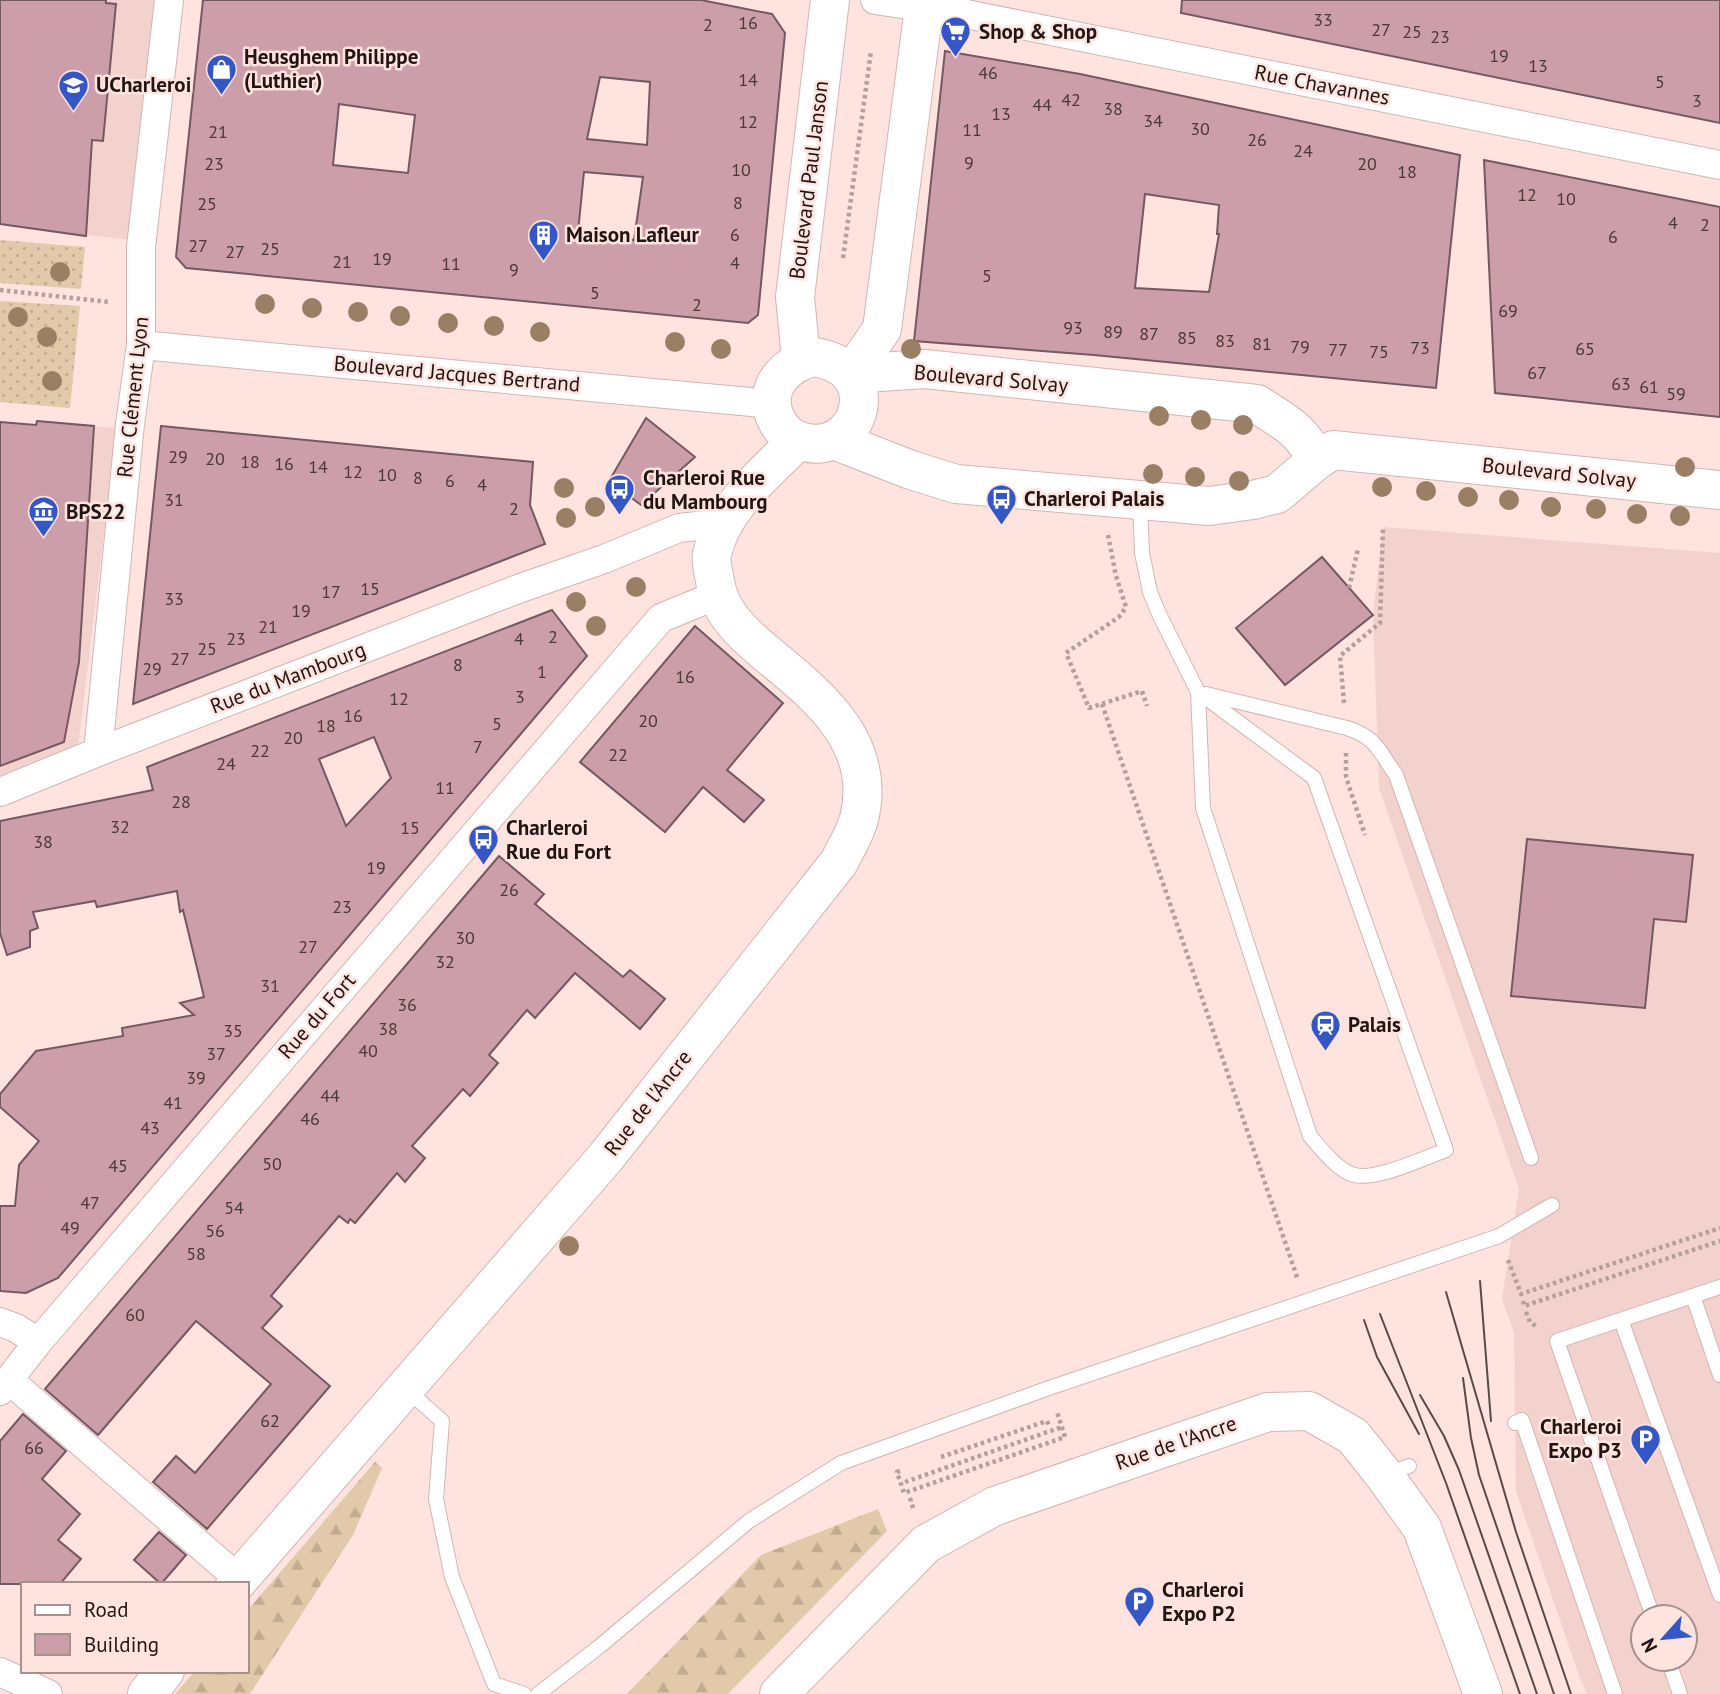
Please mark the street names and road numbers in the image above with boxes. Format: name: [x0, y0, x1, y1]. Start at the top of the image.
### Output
street label: Rue Chavannes: [1252, 58, 1392, 111]
street label: Boulevard Paul Janson: [783, 79, 834, 281]
street label: Rue Clément Lyon: [111, 315, 154, 479]
street label: Boulevard Jacques Bertrand: [333, 349, 581, 398]
street label: Boulevard Solvay: [913, 358, 1069, 399]
street label: Boulevard Solvay: [1481, 451, 1638, 494]
street label: Rue du Mambourg: [206, 635, 369, 720]
street label: Rue du Fort: [272, 967, 361, 1064]
street label: Rue de l'Ancre: [598, 1044, 697, 1161]
street label: Rue de l'Ancre: [1112, 1409, 1240, 1476]

